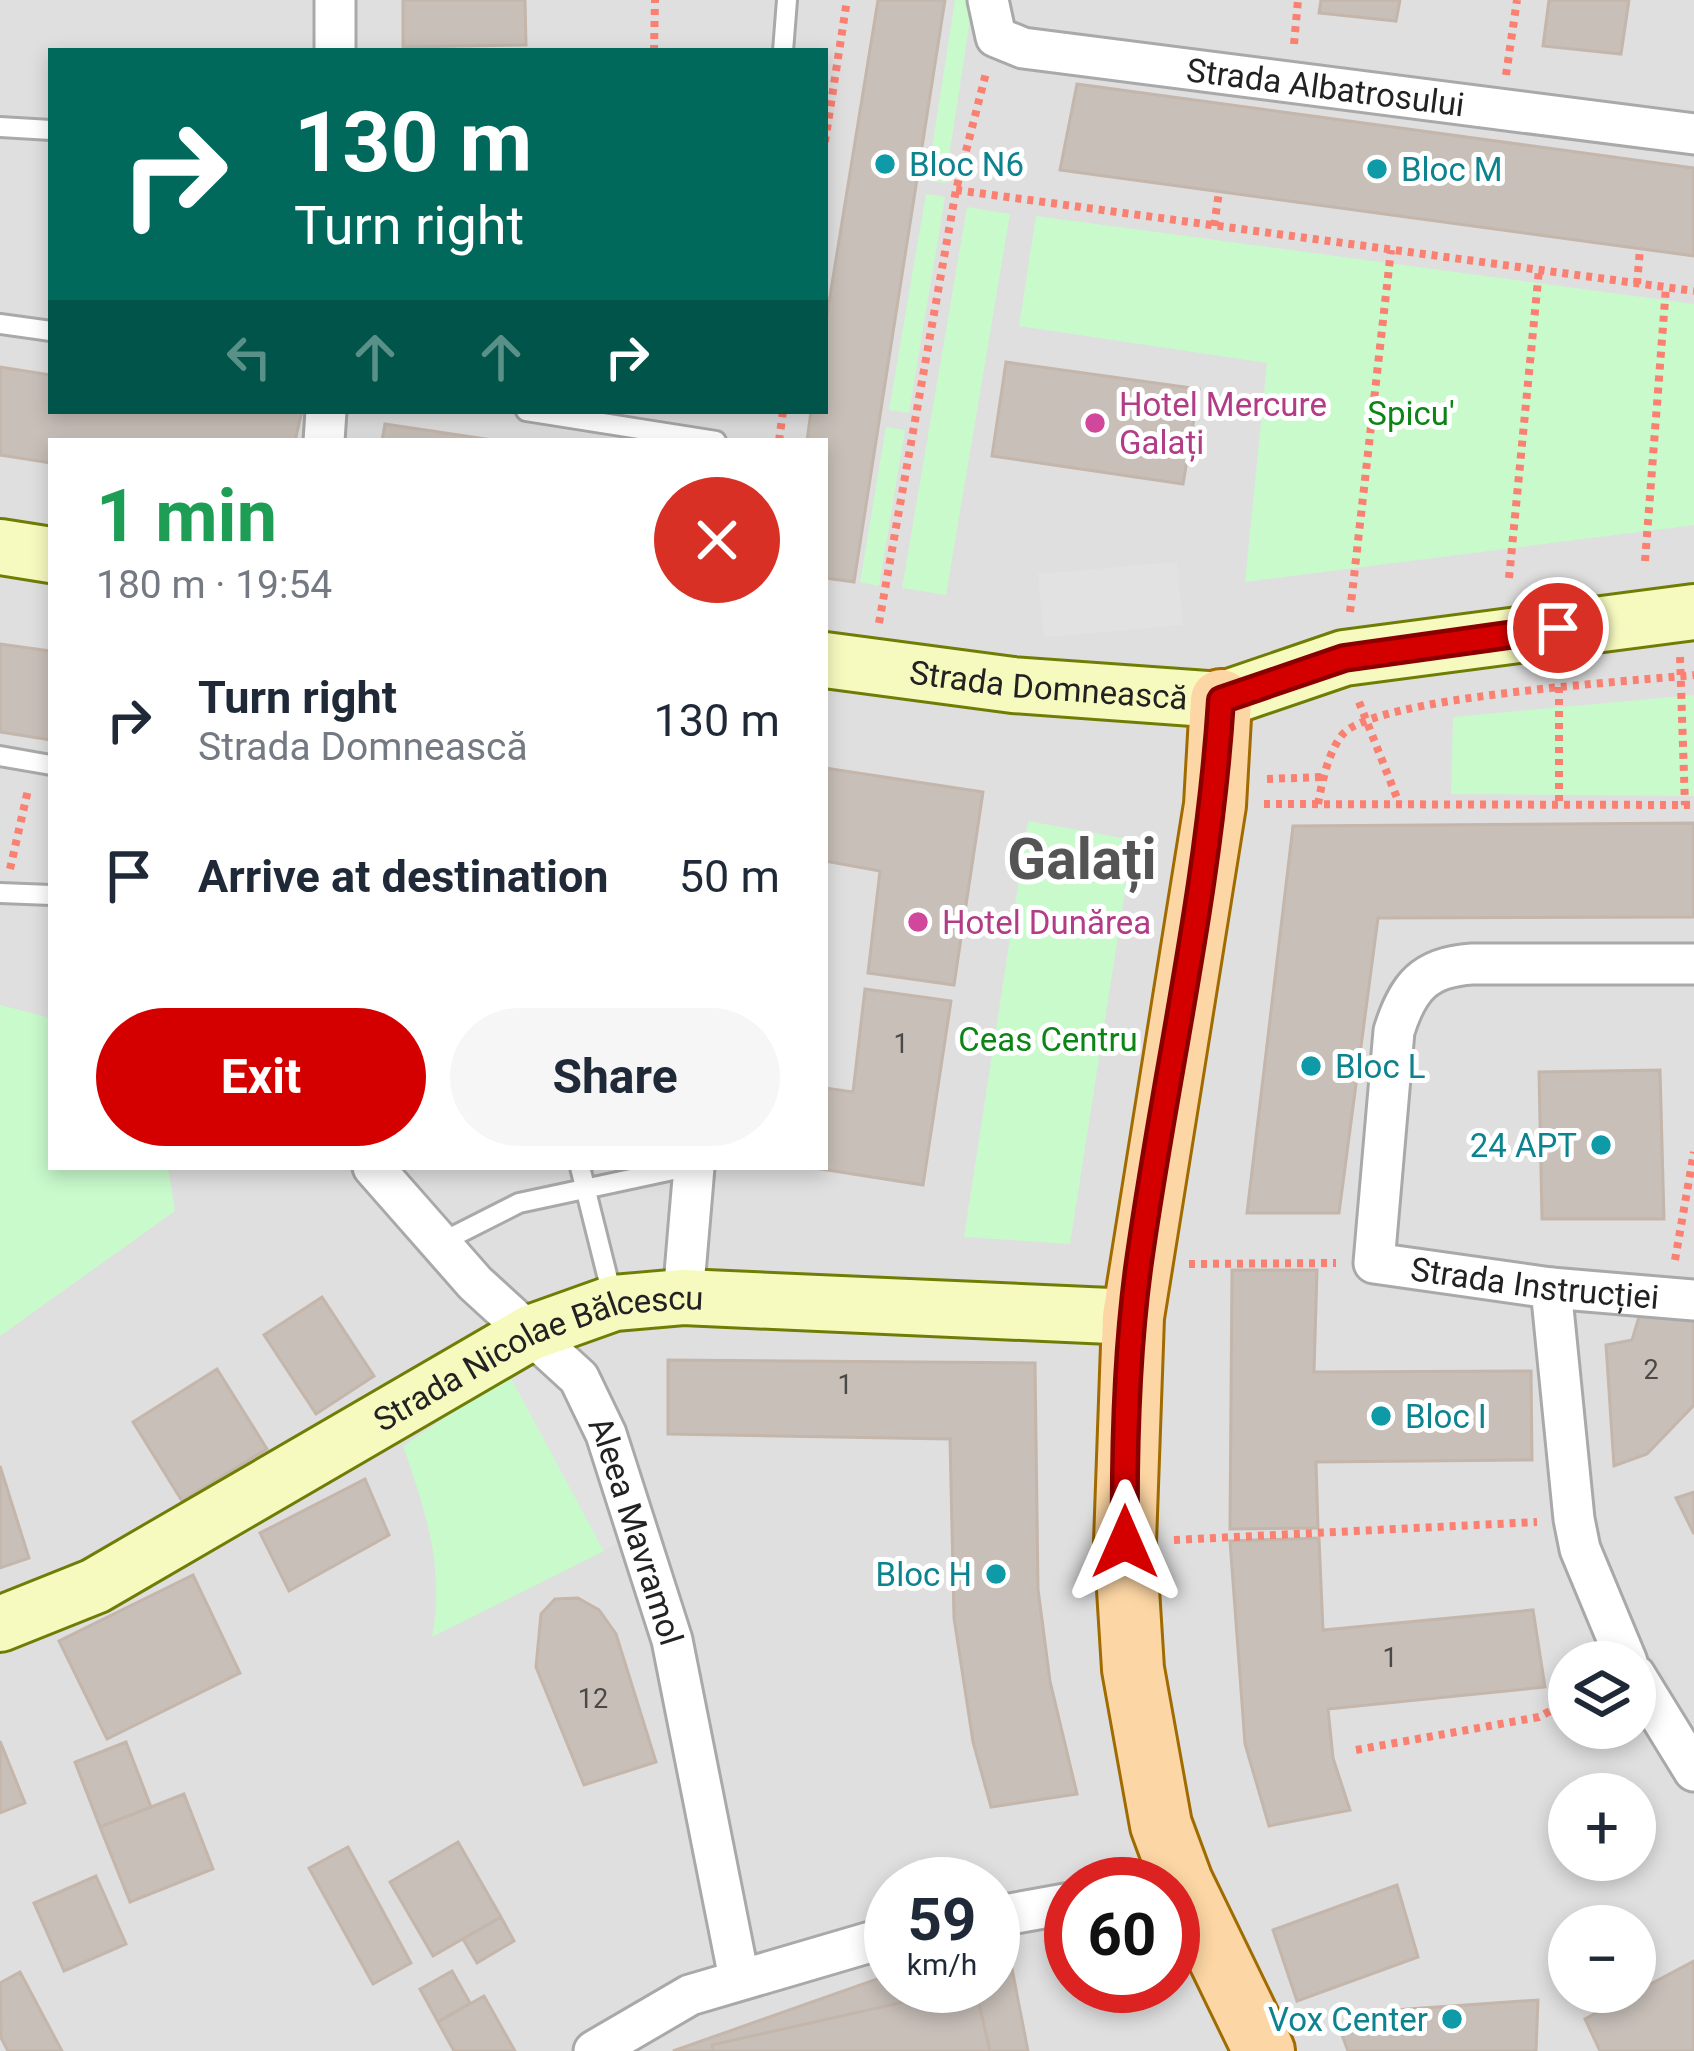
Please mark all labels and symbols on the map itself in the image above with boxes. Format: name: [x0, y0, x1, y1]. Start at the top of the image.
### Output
street label: Strada Albatrosului: [1184, 50, 1467, 124]
place label: Bloc N6: [909, 145, 1024, 184]
place label: Bloc M: [1401, 150, 1503, 189]
marker: Bloc N6: [872, 151, 898, 177]
marker: Bloc M: [1364, 156, 1390, 182]
place label: Hotel Mercure Galați: [1119, 385, 1327, 463]
park label: Spicu': [1367, 394, 1455, 433]
marker: Hotel Mercure Galați: [1082, 410, 1108, 436]
pin: [1507, 577, 1609, 679]
street label: Strada Domnească: [907, 652, 1189, 717]
district label: Galați: [1007, 826, 1157, 894]
place label: Hotel Dunărea: [942, 903, 1151, 942]
marker: Hotel Dunărea: [905, 909, 931, 935]
park label: Ceas Centru: [958, 1020, 1138, 1059]
house number: 1: [893, 1028, 909, 1060]
place label: Bloc L: [1335, 1047, 1426, 1086]
marker: Bloc L: [1298, 1053, 1324, 1079]
place label: 24 APT: [1470, 1126, 1577, 1165]
marker: 24 APT: [1588, 1132, 1614, 1158]
street label: Strada Instrucției: [1408, 1249, 1661, 1316]
street label: Strada Nicolae Bălcescu: [366, 1277, 704, 1439]
house number: 2: [1643, 1354, 1659, 1386]
house number: 1: [837, 1369, 853, 1401]
place label: Bloc I: [1405, 1397, 1487, 1436]
marker: Bloc I: [1368, 1403, 1394, 1429]
street label: Aleea Mavramol: [581, 1410, 692, 1650]
position arrow: [1062, 1479, 1188, 1605]
place label: Bloc H: [876, 1555, 972, 1594]
marker: Bloc H: [983, 1561, 1009, 1587]
house number: 1: [1382, 1642, 1398, 1674]
house number: 12: [578, 1683, 608, 1715]
speed limit sign: 60: [1044, 1857, 1200, 2013]
place label: Vox Center: [1268, 2000, 1428, 2039]
marker: Vox Center: [1439, 2006, 1465, 2032]

